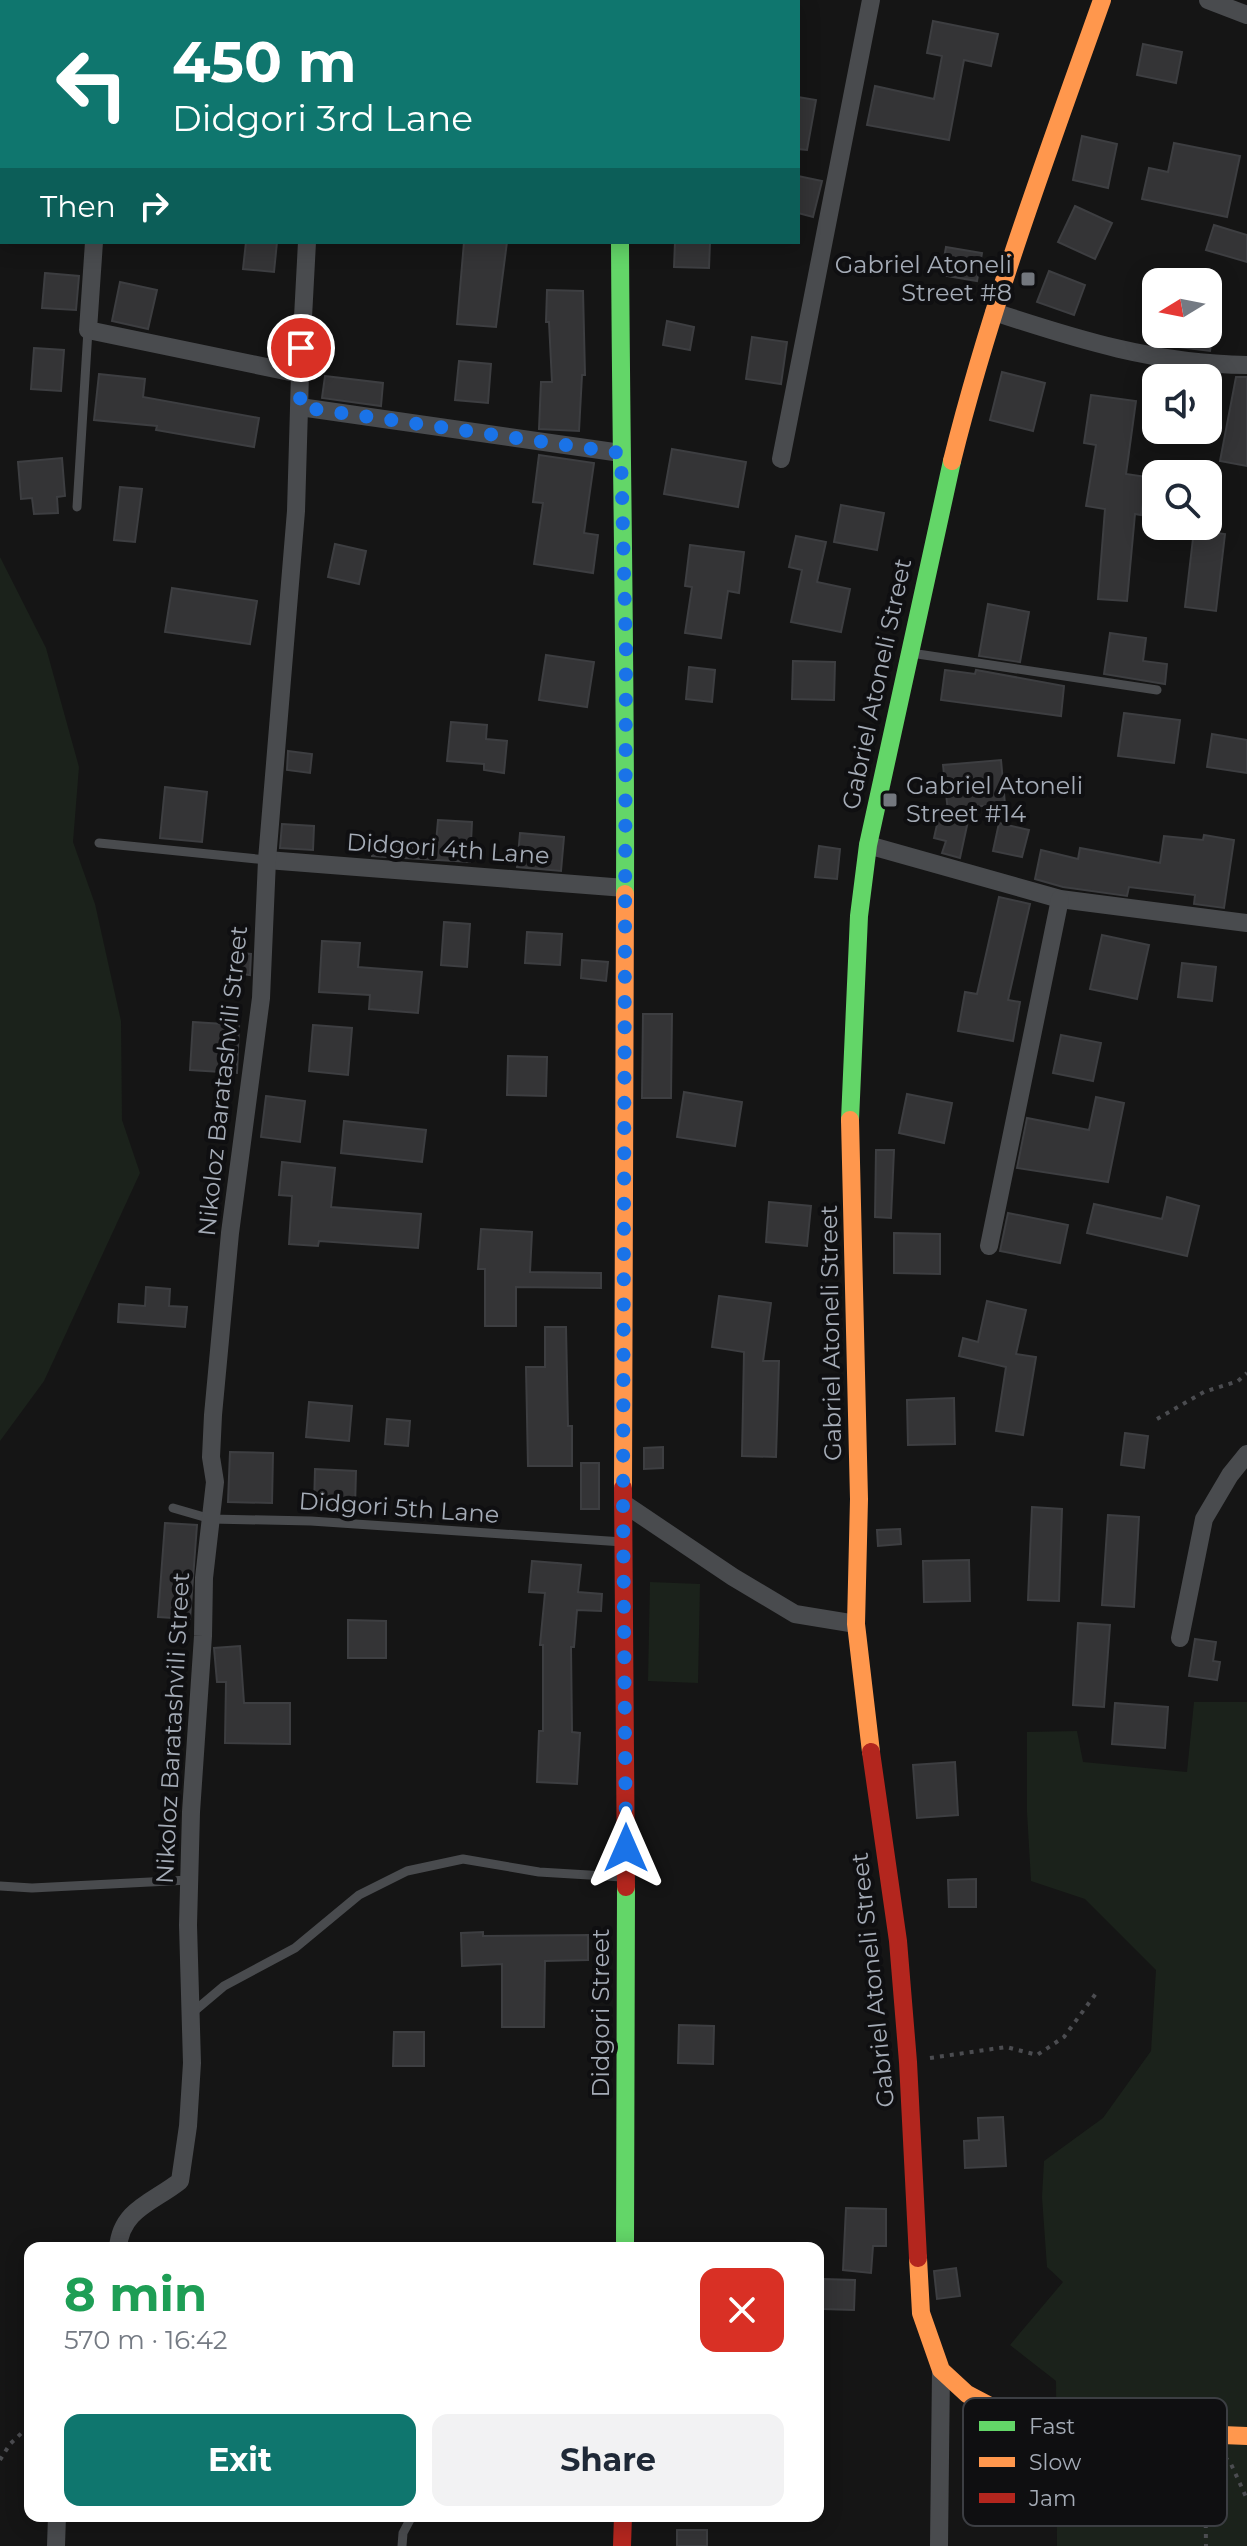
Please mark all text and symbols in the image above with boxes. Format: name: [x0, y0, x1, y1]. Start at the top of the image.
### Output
text: 450 m: [172, 28, 357, 96]
icon: left: [40, 32, 144, 136]
text: Didgori 3rd Lane: [172, 96, 473, 140]
icon: right: [132, 184, 176, 228]
text: Then: [40, 188, 116, 225]
place label: Gabriel Atoneli Street #8: [835, 250, 1012, 307]
north arrow: [1142, 268, 1222, 348]
map controls: [1142, 268, 1222, 540]
marker: Gabriel Atoneli Street #8: [1019, 270, 1037, 288]
pin: [267, 314, 335, 382]
icon: arrive: [279, 326, 323, 370]
button: sound: [1142, 364, 1222, 444]
button: search: [1142, 460, 1222, 540]
street label: Gabriel Atoneli Street: [836, 555, 917, 812]
place label: Gabriel Atoneli Street #14: [906, 771, 1083, 828]
marker: Gabriel Atoneli Street #14: [881, 791, 899, 809]
street label: Didgori 4th Lane: [346, 827, 550, 870]
street label: Nikoloz Baratashvili Street: [192, 924, 253, 1238]
street label: Gabriel Atoneli Street: [814, 1205, 847, 1461]
street label: Didgori 5th Lane: [298, 1486, 500, 1529]
street label: Nikoloz Baratashvili Street: [150, 1571, 195, 1885]
position arrow: [584, 1806, 668, 1890]
street label: Gabriel Atoneli Street: [845, 1851, 900, 2109]
street label: Didgori Street: [586, 1928, 615, 2097]
text: 8 min: [64, 2265, 207, 2323]
button: close: [700, 2268, 784, 2352]
text: 570 m · 16:42: [64, 2324, 228, 2356]
legend: [963, 2398, 1227, 2526]
text: Fast: [1029, 2413, 1075, 2440]
button: Exit: [64, 2414, 416, 2506]
button: Share: [432, 2414, 784, 2506]
text: Slow: [1029, 2449, 1082, 2476]
text: Jam: [1028, 2485, 1076, 2512]

